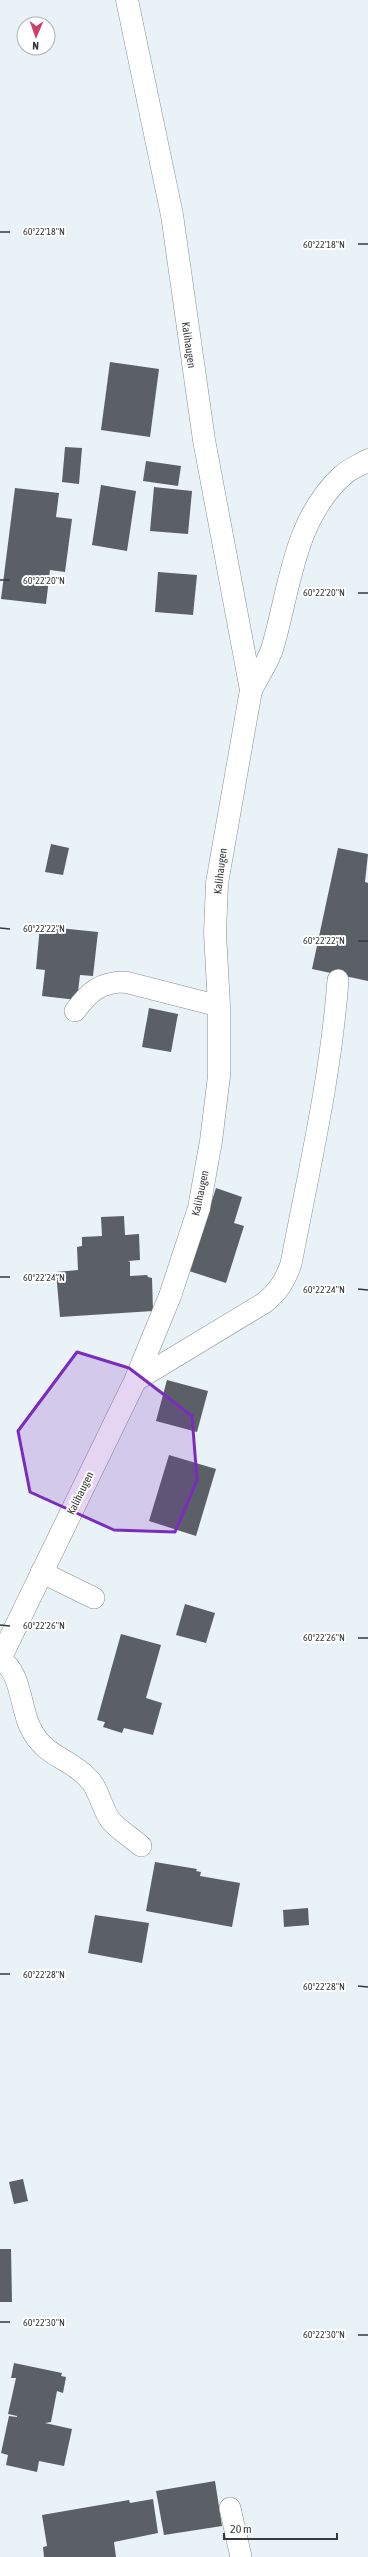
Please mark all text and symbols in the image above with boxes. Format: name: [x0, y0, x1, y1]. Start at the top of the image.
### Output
north arrow: [16, 16, 56, 56]
text: N: [32, 40, 39, 52]
text: 60°22'18"N: [23, 226, 65, 237]
text: 60°22'18"N: [303, 239, 345, 250]
street label: Kalihaugen: [180, 321, 198, 369]
text: 60°22'20"N: [23, 575, 65, 586]
text: 60°22'20"N: [303, 587, 345, 598]
street label: Kalihaugen: [211, 847, 229, 895]
text: 60°22'22"N: [23, 923, 65, 934]
text: 60°22'22"N: [303, 935, 345, 946]
street label: Kalihaugen: [189, 1169, 211, 1217]
text: 60°22'24"N: [23, 1272, 65, 1283]
text: 60°22'24"N: [303, 1284, 345, 1295]
street label: Kalihaugen: [64, 1470, 96, 1516]
text: 60°22'26"N: [23, 1620, 65, 1631]
text: 60°22'26"N: [303, 1632, 345, 1643]
text: 60°22'28"N: [23, 1969, 65, 1980]
text: 60°22'28"N: [303, 1981, 345, 1992]
text: 60°22'30"N: [23, 2317, 65, 2328]
text: 60°22'30"N: [303, 2329, 345, 2340]
scale bar: [224, 2515, 337, 2541]
text: 20 m: [230, 2522, 252, 2536]

